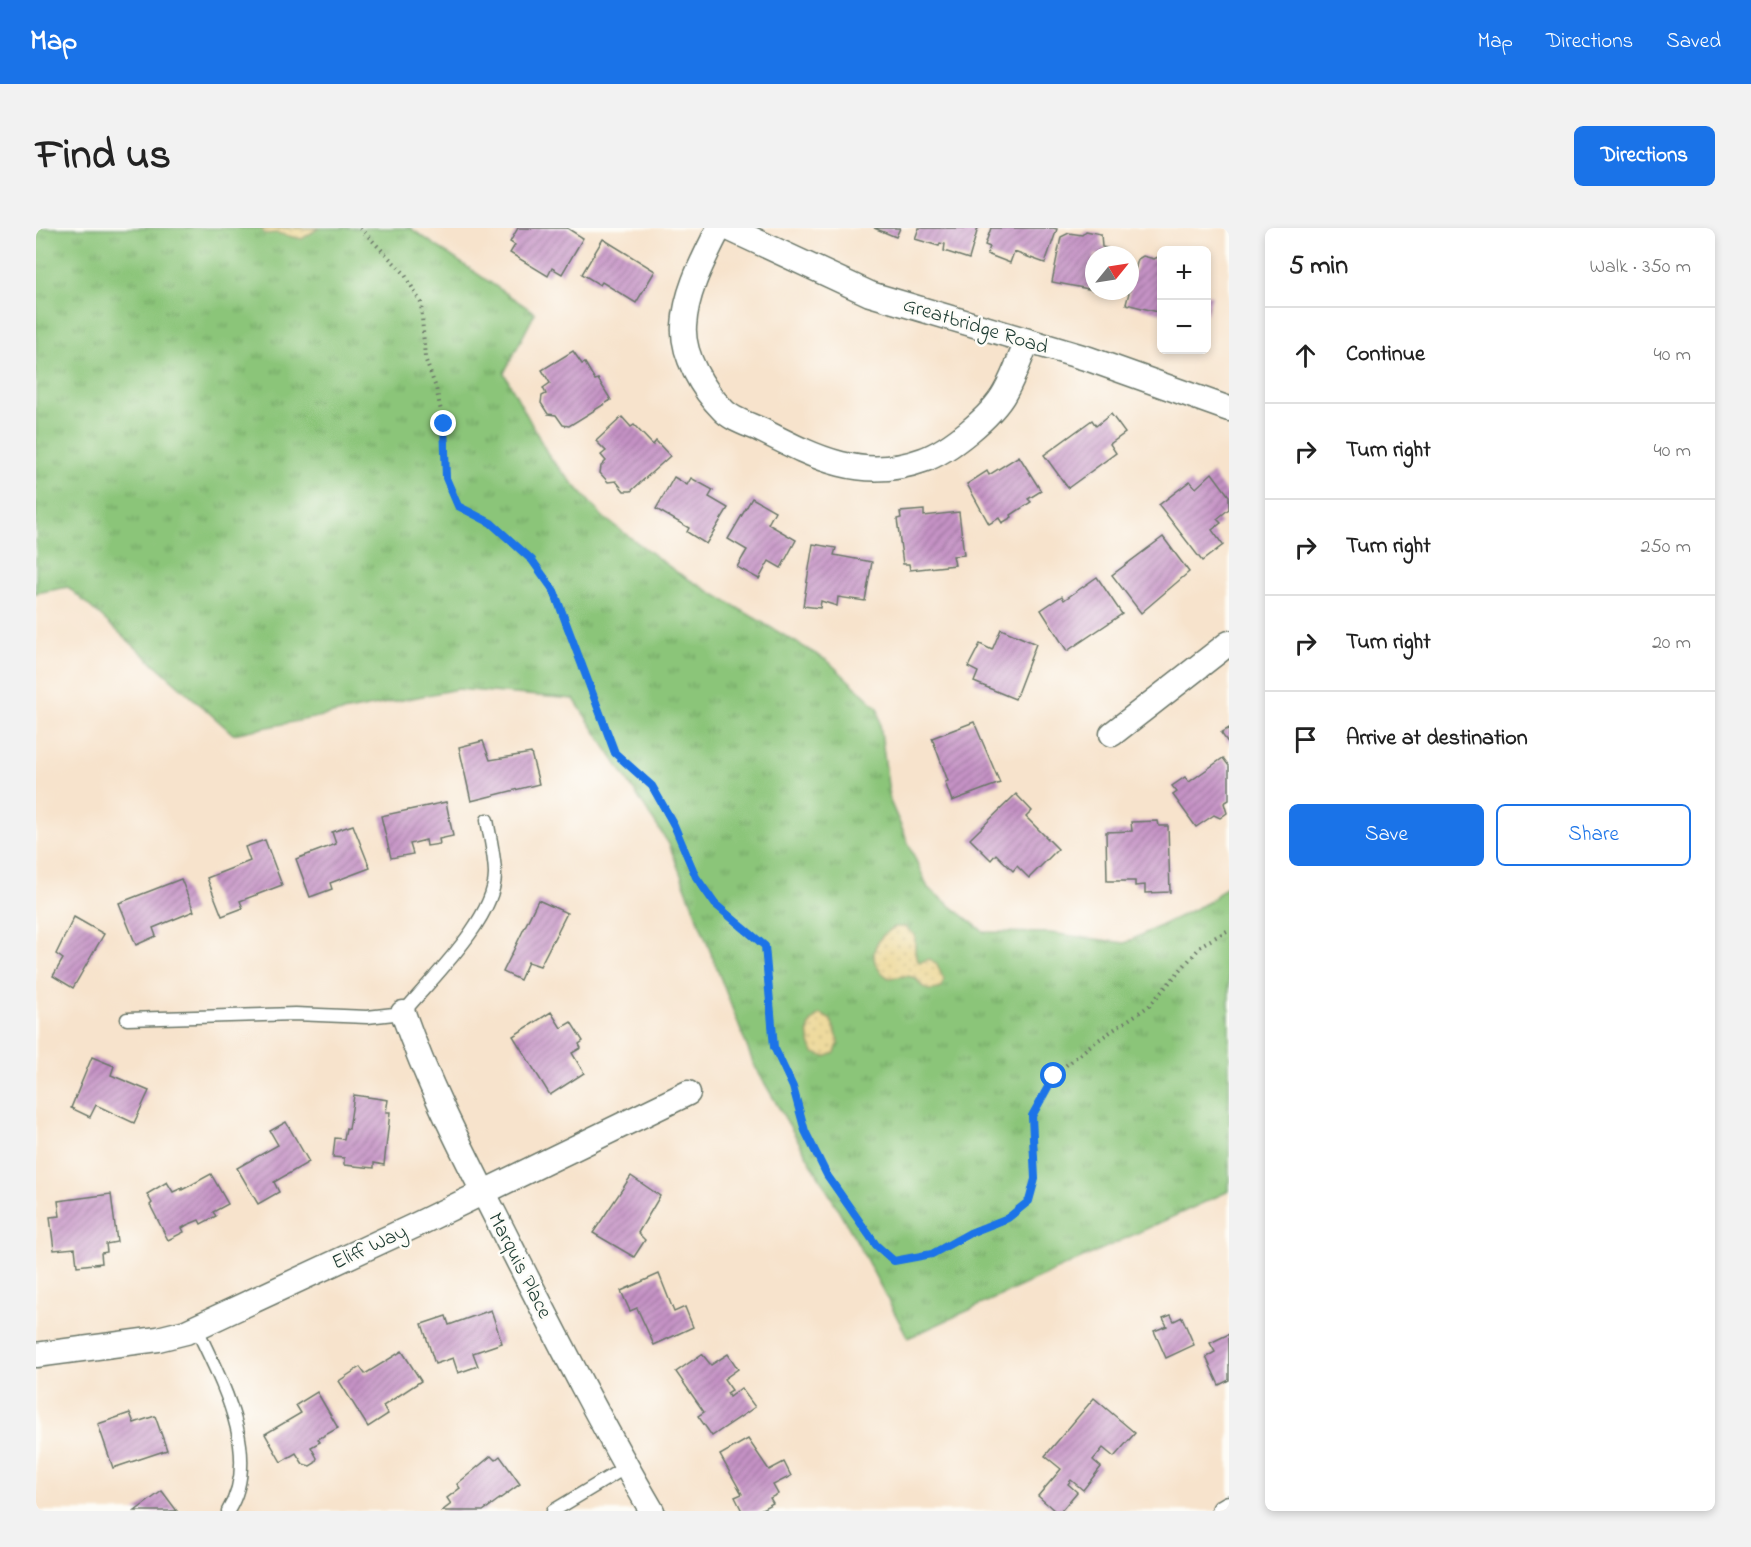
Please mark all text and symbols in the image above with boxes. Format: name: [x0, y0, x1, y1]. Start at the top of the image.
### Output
text: Map: [30, 22, 77, 63]
text: Map: [1477, 27, 1513, 57]
text: Directions: [1546, 27, 1633, 57]
text: Saved: [1666, 27, 1721, 57]
text: Find us: [36, 126, 171, 187]
button: Directions: [1574, 126, 1715, 186]
north arrow: [1085, 246, 1139, 300]
map controls: [1157, 246, 1211, 354]
button: +: [1157, 246, 1211, 300]
text: 5 min: [1289, 248, 1348, 286]
text: Walk · 350 m: [1589, 253, 1691, 282]
street label: Greatbridge Road: [899, 291, 1052, 365]
button: −: [1157, 300, 1211, 354]
icon: ahead: [1289, 339, 1322, 372]
text: Continue: [1346, 339, 1425, 371]
text: 40 m: [1654, 341, 1691, 370]
route end: [430, 410, 456, 436]
icon: right: [1289, 435, 1322, 468]
text: Turn right: [1346, 435, 1431, 467]
text: 40 m: [1654, 437, 1691, 466]
icon: right: [1289, 531, 1322, 564]
text: Turn right: [1346, 531, 1431, 563]
text: 250 m: [1640, 533, 1691, 562]
icon: right: [1289, 627, 1322, 660]
text: Turn right: [1346, 627, 1431, 659]
text: 20 m: [1652, 629, 1691, 658]
icon: arrive: [1289, 723, 1322, 756]
text: Arrive at destination: [1346, 723, 1528, 755]
button: Save: [1289, 804, 1484, 866]
button: Share: [1496, 804, 1691, 866]
route start: [1040, 1062, 1066, 1088]
street label: Marquis Place: [480, 1208, 559, 1325]
street label: Eliff Way: [327, 1217, 413, 1280]

